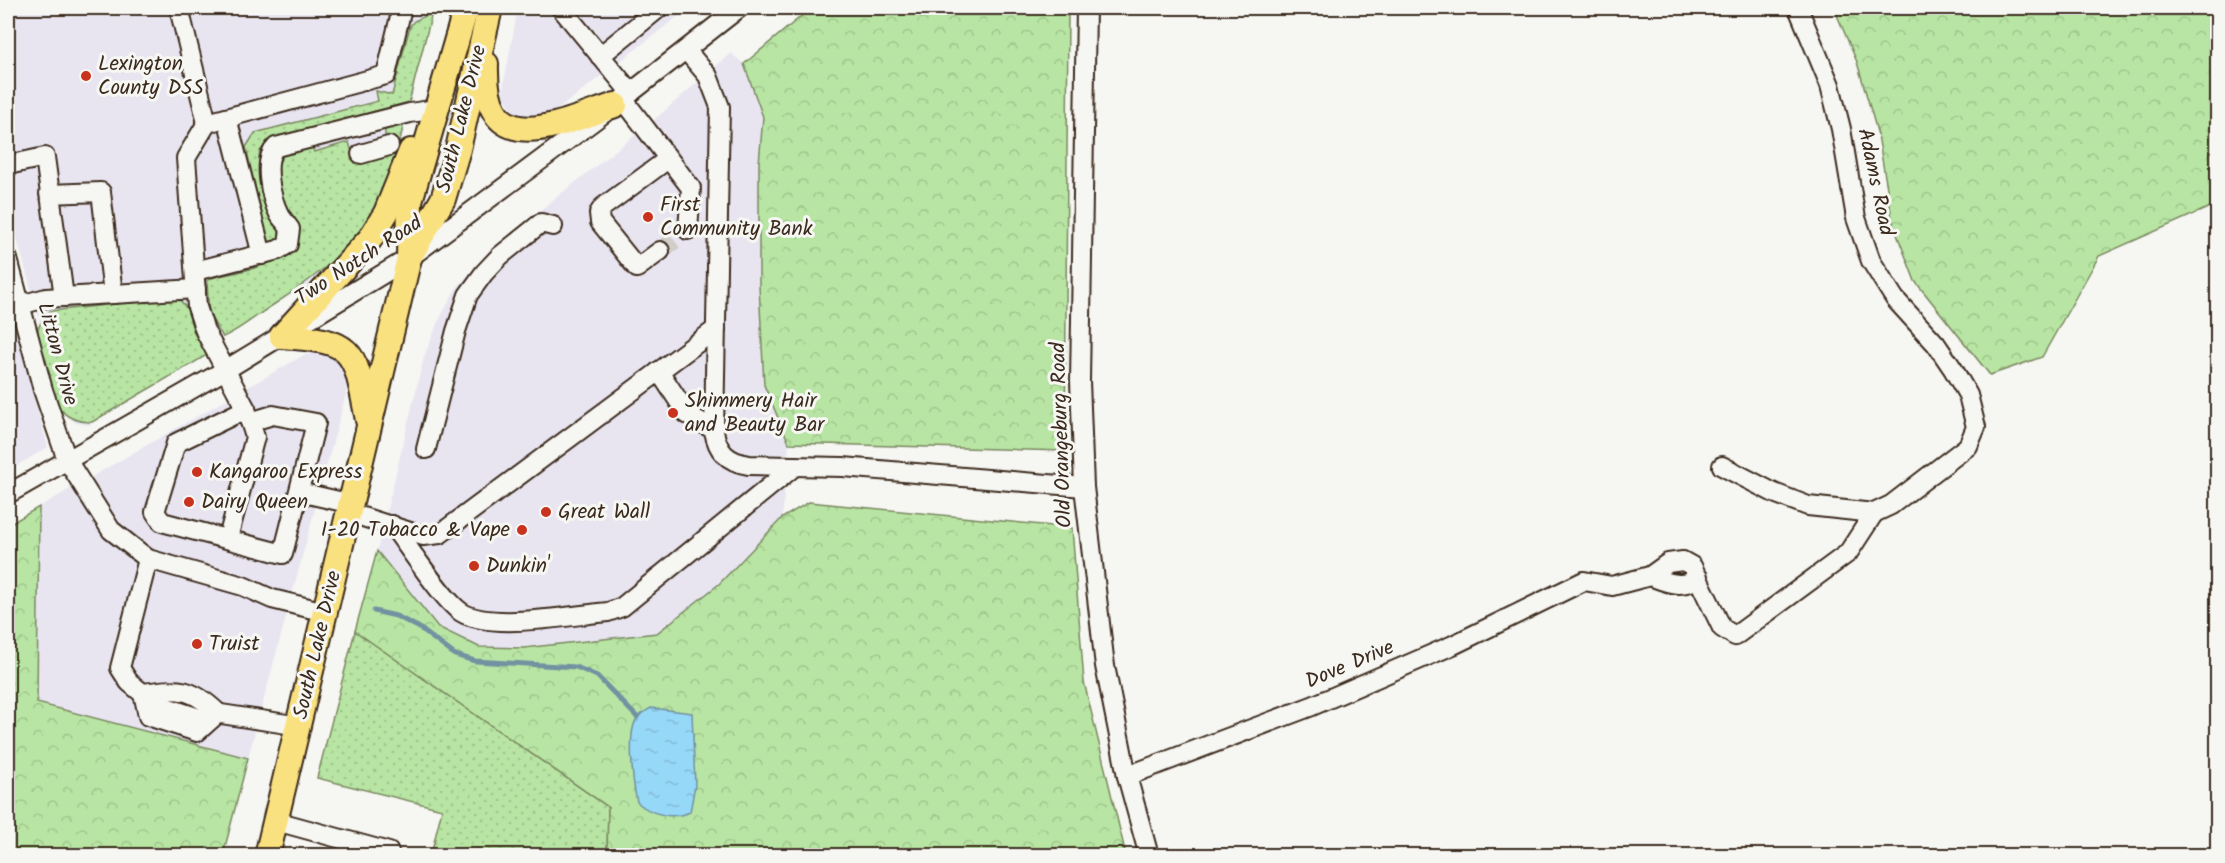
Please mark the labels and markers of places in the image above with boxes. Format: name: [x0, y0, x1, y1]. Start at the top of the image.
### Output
place label: Lexington County DSS: [98, 48, 204, 105]
marker: Lexington County DSS: [79, 69, 93, 83]
place label: First Community Bank: [660, 189, 813, 246]
marker: First Community Bank: [641, 210, 655, 224]
place label: Shimmery Hair and Beauty Bar: [685, 385, 825, 442]
marker: Shimmery Hair and Beauty Bar: [666, 406, 680, 420]
place label: Kangaroo Express: [209, 456, 362, 489]
marker: Kangaroo Express: [190, 465, 204, 479]
place label: Dairy Queen: [201, 486, 308, 519]
marker: Dairy Queen: [182, 495, 196, 509]
place label: Great Wall: [558, 496, 650, 529]
marker: Great Wall: [539, 505, 553, 519]
place label: I-20 Tobacco & Vape: [321, 514, 511, 547]
marker: I-20 Tobacco & Vape: [515, 523, 529, 537]
place label: Dunkin': [486, 550, 551, 583]
marker: Dunkin': [467, 559, 481, 573]
place label: Truist: [209, 628, 260, 661]
marker: Truist: [190, 637, 204, 651]

